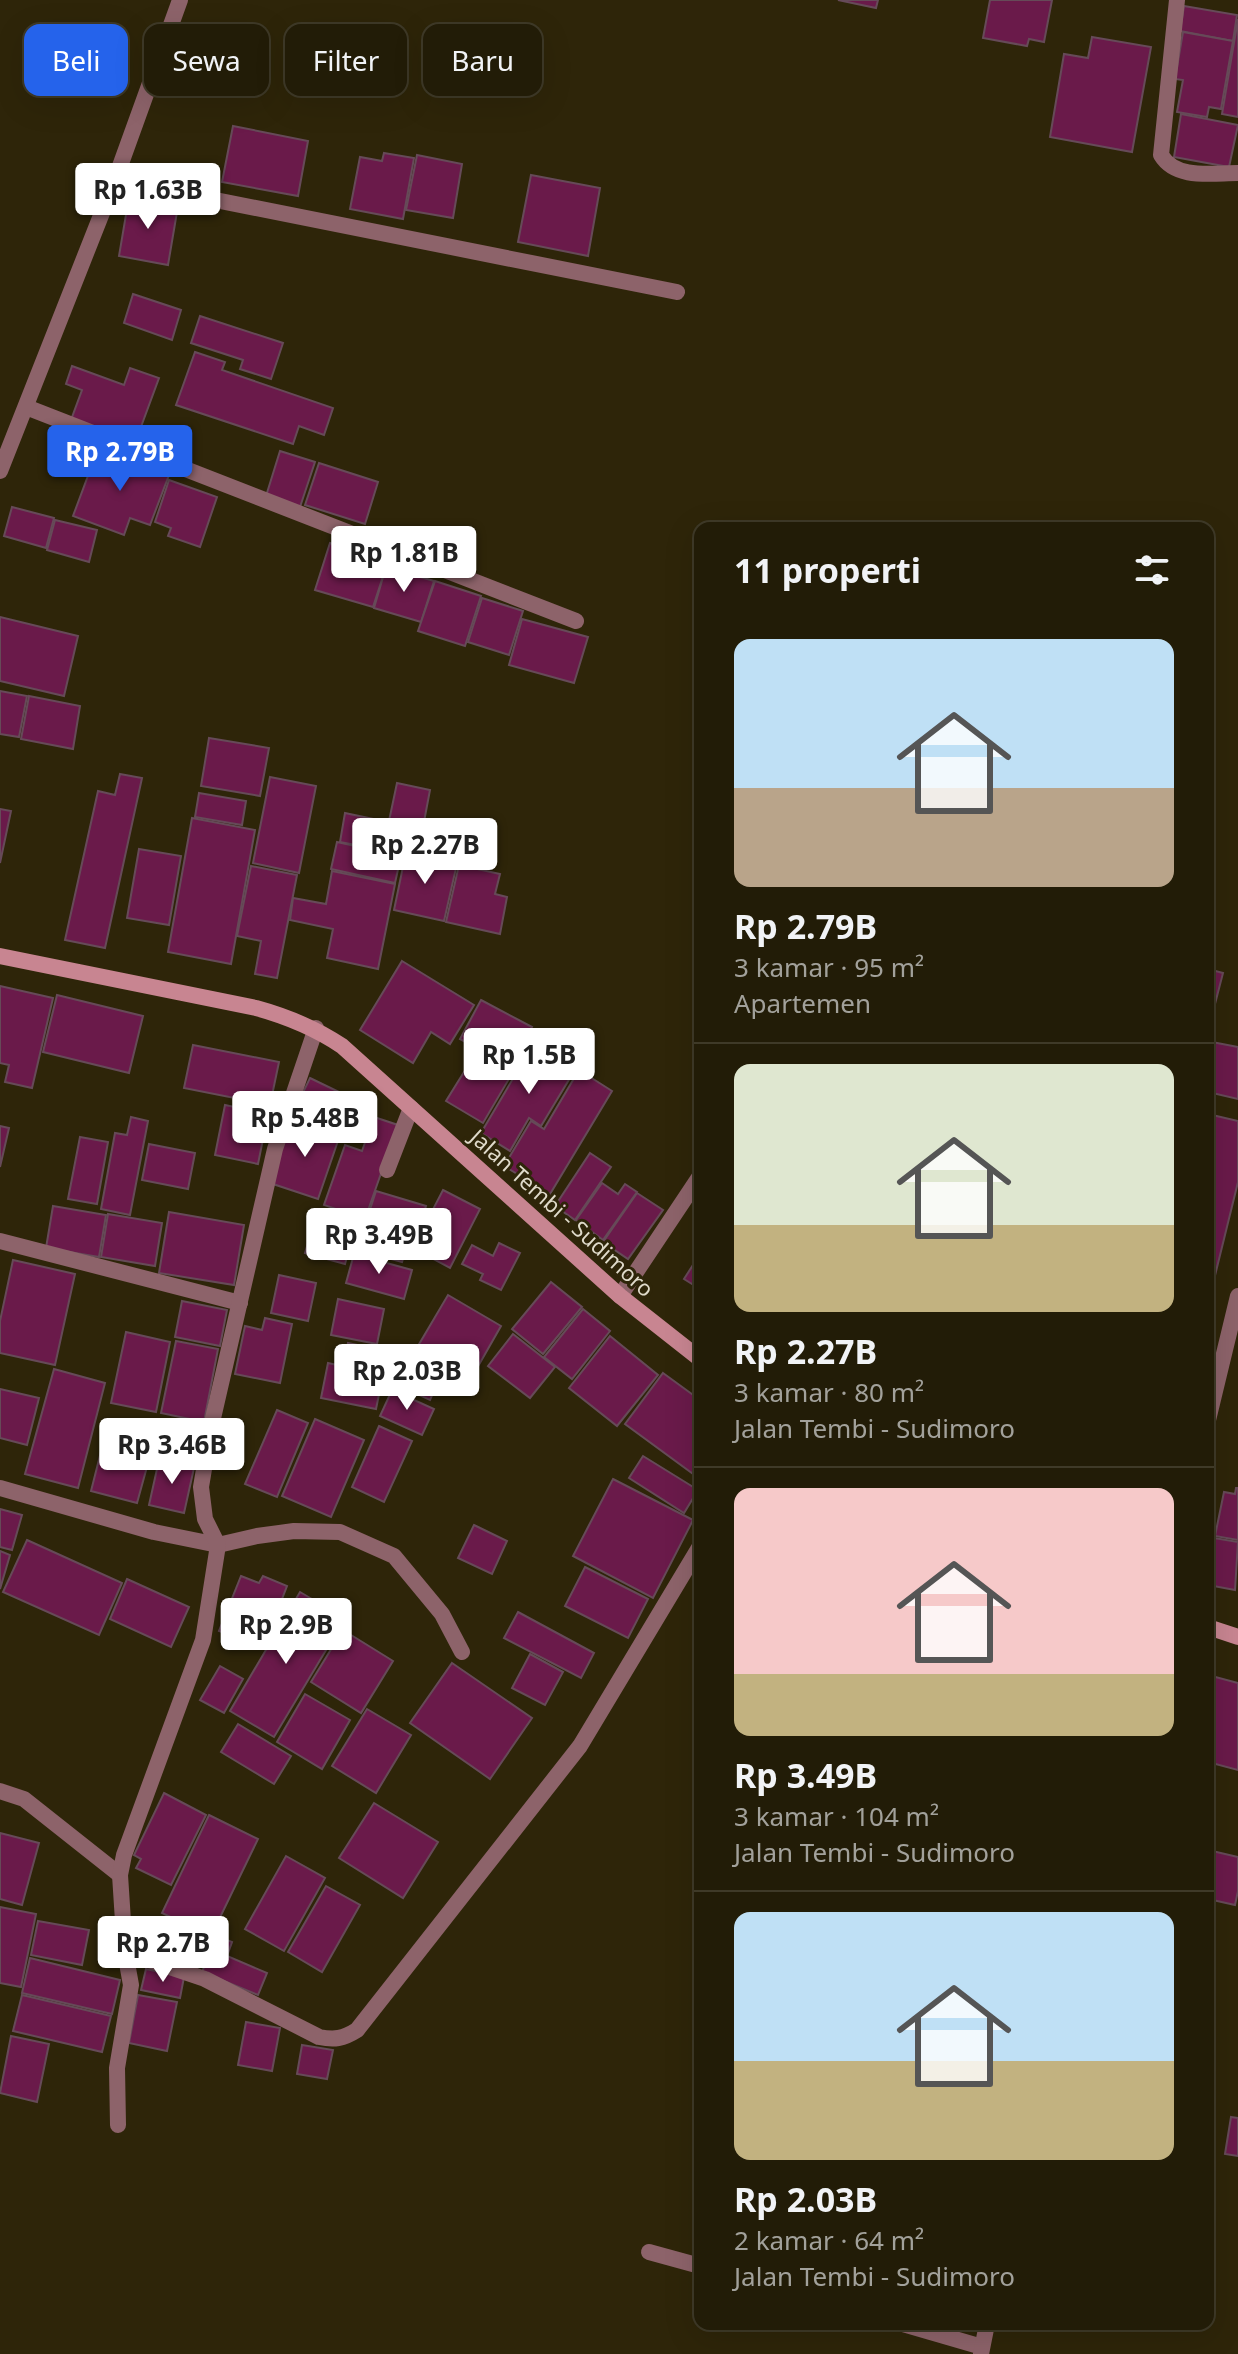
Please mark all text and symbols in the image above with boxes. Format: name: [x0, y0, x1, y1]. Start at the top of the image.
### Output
chip: Beli: [24, 24, 128, 96]
chip: Sewa: [144, 24, 269, 96]
chip: Filter: [285, 24, 407, 96]
chip: Baru: [423, 24, 542, 96]
pin: Rp 1.63B: [65, 163, 231, 231]
text: Rp 1.63B: [93, 171, 203, 207]
pin: Rp 2.79B: [37, 425, 203, 493]
text: Rp 2.79B: [65, 433, 175, 469]
pin: Rp 1.81B: [321, 526, 487, 594]
text: Rp 1.81B: [349, 534, 459, 570]
text: 11 properti: [734, 547, 921, 593]
icon: filters: [1130, 548, 1174, 592]
icon: home: [882, 691, 1026, 835]
pin: Rp 2.27B: [342, 818, 508, 886]
text: Rp 2.27B: [370, 826, 480, 862]
text: Rp 2.79B: [734, 903, 877, 949]
text: 3 kamar · 95 m²: [734, 949, 924, 985]
text: Apartemen: [734, 985, 871, 1021]
pin: Rp 1.5B: [455, 1028, 603, 1096]
text: Rp 1.5B: [482, 1036, 576, 1072]
pin: Rp 5.48B: [222, 1091, 388, 1159]
text: Rp 5.48B: [250, 1099, 360, 1135]
icon: home: [882, 1116, 1026, 1260]
street label: Jalan Tembi - Sudimoro: [463, 1120, 661, 1303]
pin: Rp 3.49B: [296, 1208, 462, 1276]
text: Rp 3.49B: [324, 1216, 434, 1252]
text: Rp 2.27B: [734, 1328, 877, 1374]
pin: Rp 2.03B: [324, 1344, 490, 1412]
text: Rp 2.03B: [352, 1352, 462, 1388]
text: 3 kamar · 80 m²: [734, 1374, 924, 1410]
text: Jalan Tembi - Sudimoro: [734, 1410, 1015, 1446]
pin: Rp 3.46B: [89, 1418, 255, 1486]
text: Rp 3.46B: [117, 1426, 227, 1462]
icon: home: [882, 1540, 1026, 1684]
pin: Rp 2.9B: [212, 1598, 360, 1666]
text: Rp 2.9B: [239, 1606, 333, 1642]
text: Rp 3.49B: [734, 1752, 877, 1798]
text: 3 kamar · 104 m²: [734, 1798, 939, 1834]
text: Jalan Tembi - Sudimoro: [734, 1834, 1015, 1870]
pin: Rp 2.7B: [89, 1916, 237, 1984]
text: Rp 2.7B: [116, 1924, 210, 1960]
icon: home: [882, 1964, 1026, 2108]
text: Rp 2.03B: [734, 2176, 877, 2222]
text: 2 kamar · 64 m²: [734, 2222, 924, 2258]
text: Jalan Tembi - Sudimoro: [734, 2258, 1015, 2294]

